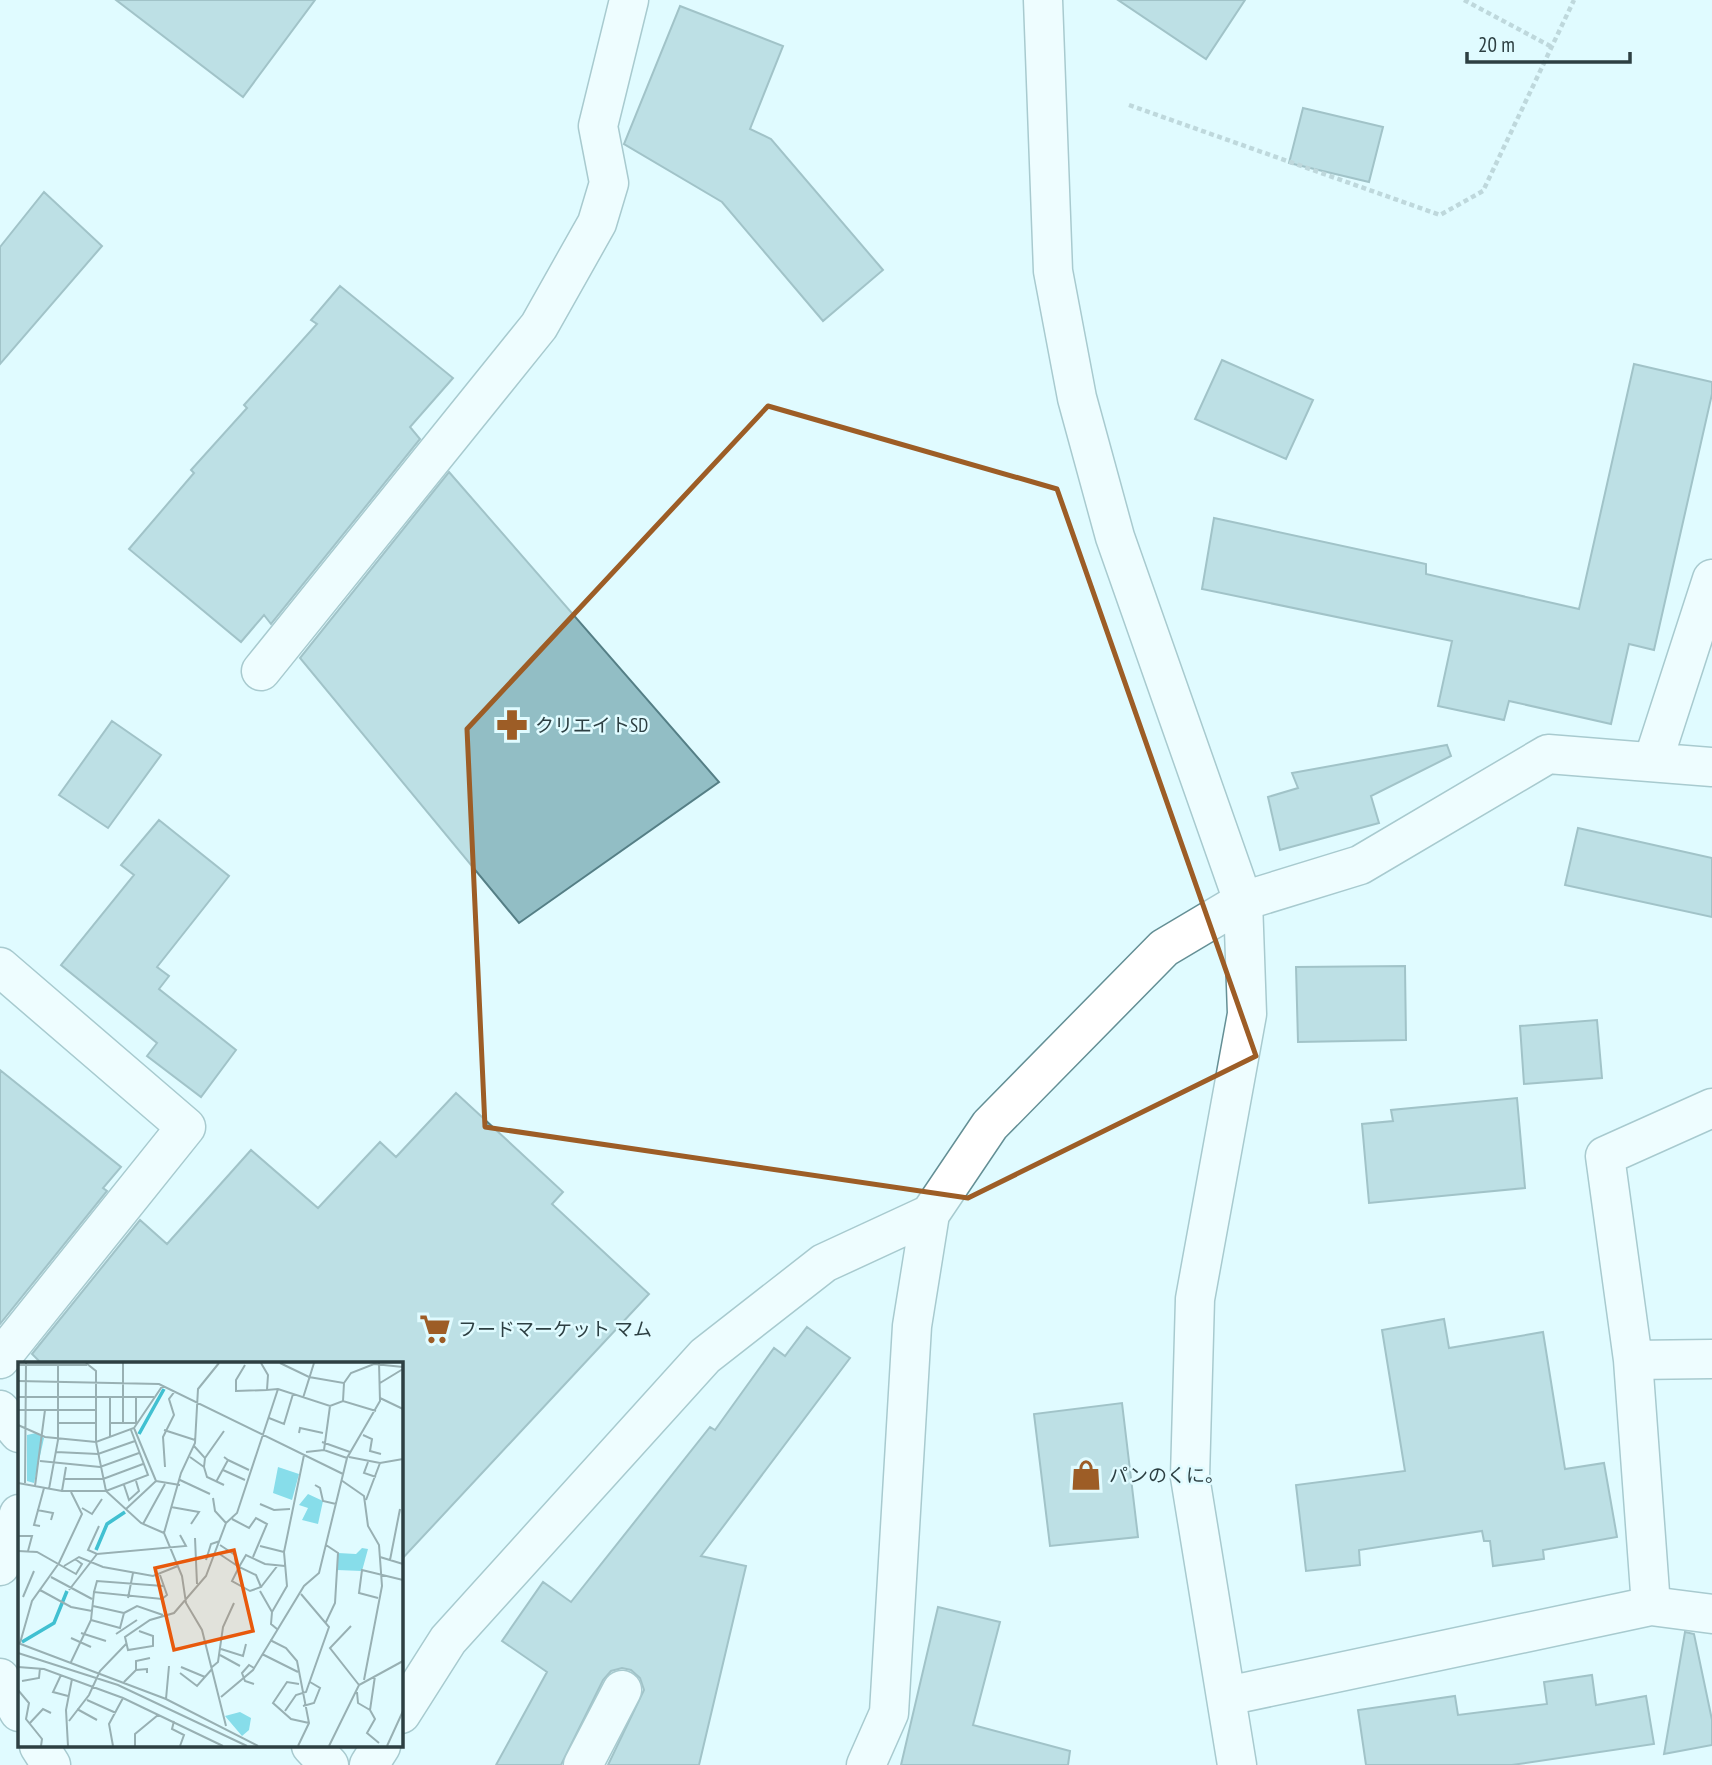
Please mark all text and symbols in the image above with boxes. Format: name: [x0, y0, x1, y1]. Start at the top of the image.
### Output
scale bar: [1467, 21, 1630, 65]
text: 20 m: [1478, 31, 1515, 58]
pharmacy icon: クリエイトSD: [495, 708, 529, 742]
place label: クリエイトSD: [535, 713, 648, 737]
supermarket icon: フードマーケット マム: [418, 1312, 452, 1346]
place label: フードマーケット マム: [458, 1317, 652, 1341]
inset map: [18, 1362, 402, 1748]
shop icon: パンのくに。: [1069, 1458, 1103, 1492]
place label: パンのくに。: [1109, 1463, 1224, 1487]

